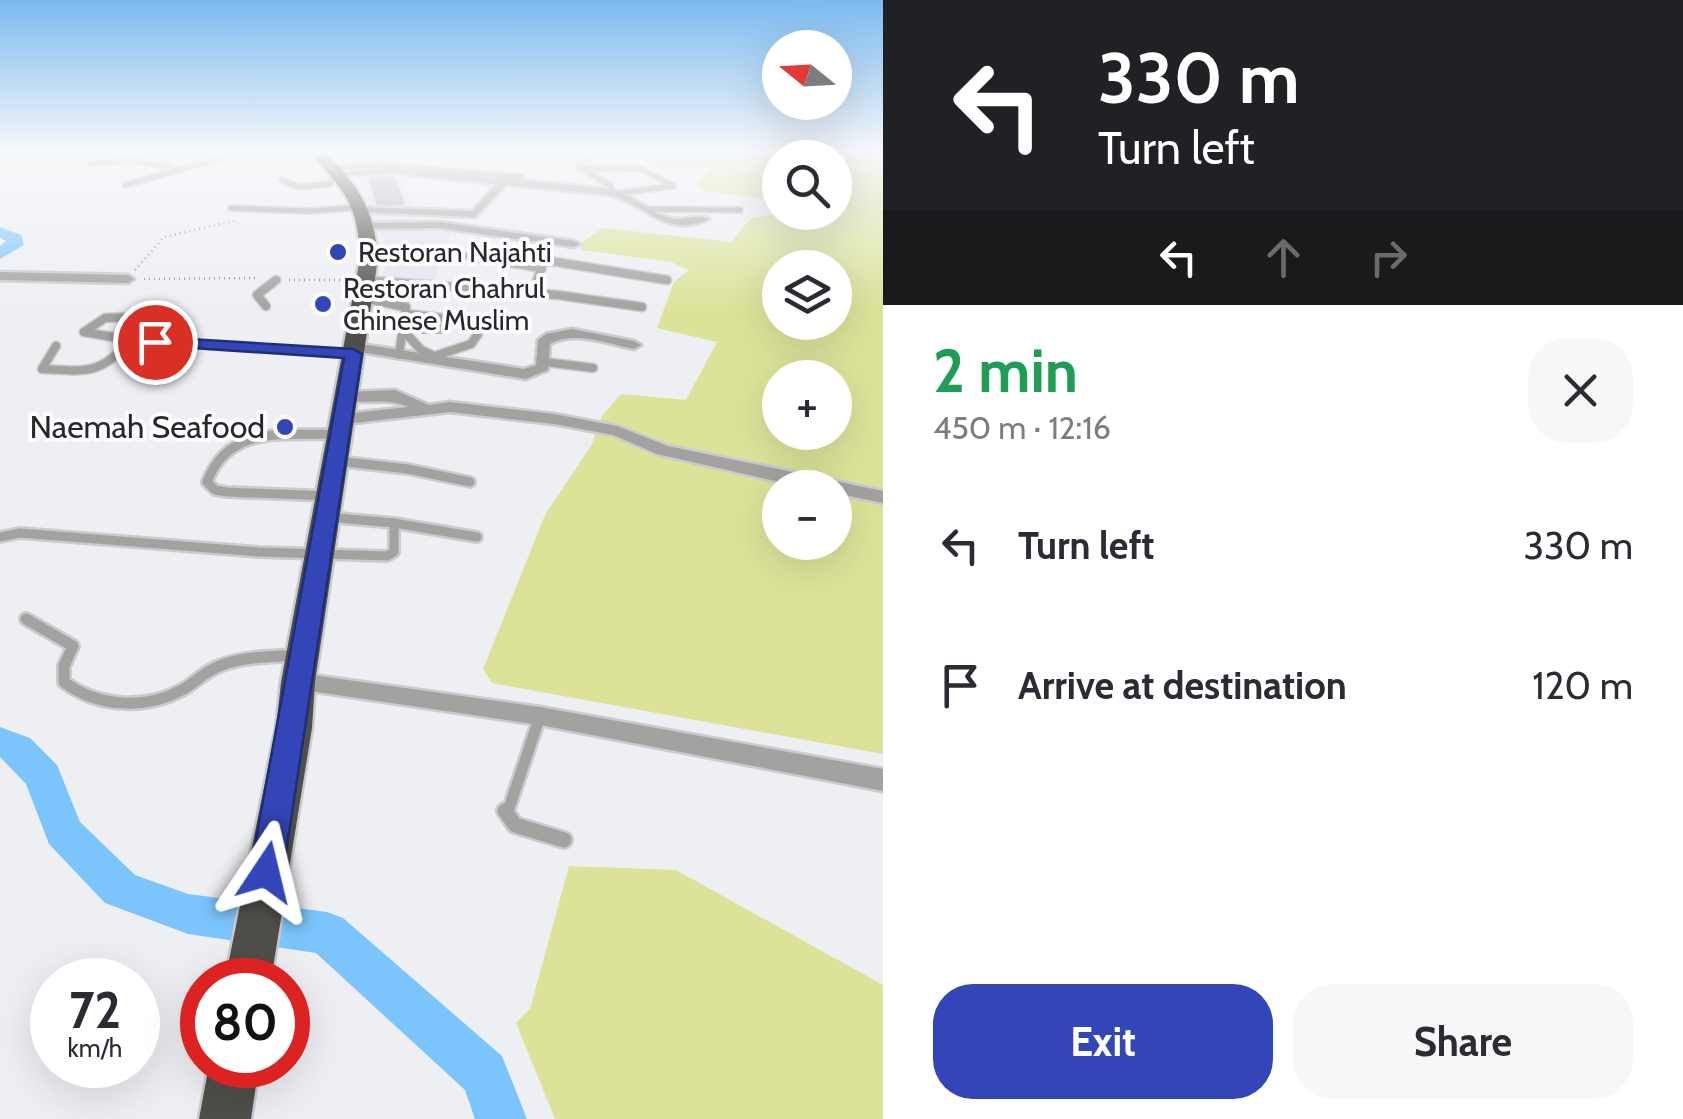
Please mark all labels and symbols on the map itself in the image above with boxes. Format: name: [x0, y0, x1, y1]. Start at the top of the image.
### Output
north arrow: [762, 30, 852, 120]
place label: Restoran Najahti: [358, 235, 552, 269]
marker: Restoran Najahti: [327, 241, 349, 263]
place label: Restoran Chahrul Chinese Muslim: [343, 271, 546, 337]
marker: Restoran Chahrul Chinese Muslim: [312, 293, 334, 315]
pin: [113, 300, 198, 385]
place label: Naemah Seafood: [30, 407, 265, 446]
marker: Naemah Seafood: [274, 416, 296, 438]
position arrow: [214, 820, 318, 924]
speed limit sign: 80: [180, 958, 310, 1088]

